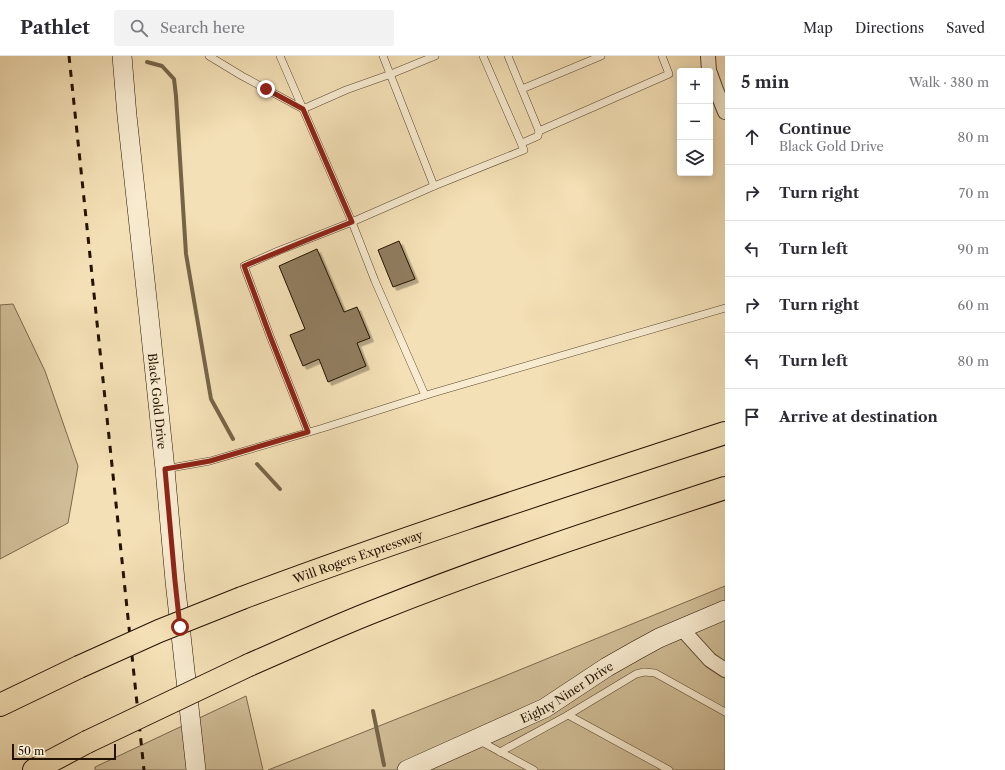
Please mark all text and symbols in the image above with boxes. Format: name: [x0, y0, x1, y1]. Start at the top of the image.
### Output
search box: [114, 10, 394, 46]
text: Pathlet: [20, 16, 90, 39]
icon: search: [128, 17, 150, 39]
text: Search here: [160, 18, 245, 37]
text: Map: [803, 19, 833, 37]
text: Directions: [855, 19, 924, 37]
text: Saved: [946, 19, 985, 37]
map controls: [677, 68, 713, 176]
button: +: [677, 68, 713, 104]
text: 5 min: [741, 72, 789, 92]
text: Walk · 380 m: [909, 74, 989, 90]
route end: [257, 80, 275, 98]
button: −: [677, 104, 713, 140]
text: Continue: [779, 119, 851, 138]
icon: ahead: [741, 126, 763, 148]
text: 80 m: [957, 129, 989, 145]
text: Black Gold Drive: [779, 138, 884, 154]
button: layers: [677, 140, 713, 176]
icon: right: [741, 182, 763, 204]
text: Turn right: [779, 183, 859, 202]
text: 70 m: [959, 185, 989, 201]
icon: left: [741, 238, 763, 260]
text: Turn left: [779, 239, 848, 258]
text: 90 m: [958, 241, 989, 257]
icon: right: [741, 294, 763, 316]
text: Turn right: [779, 295, 859, 314]
text: 60 m: [958, 297, 989, 313]
icon: left: [741, 350, 763, 372]
text: Turn left: [779, 351, 848, 370]
street label: Black Gold Drive: [145, 352, 170, 450]
text: 80 m: [957, 353, 989, 369]
icon: arrive: [741, 406, 763, 428]
text: Arrive at destination: [779, 407, 938, 426]
street label: Will Rogers Expressway: [290, 526, 425, 586]
route start: [171, 618, 189, 636]
street label: Eighty Niner Drive: [518, 658, 616, 726]
scale bar: [12, 742, 116, 761]
text: 50 m: [18, 744, 44, 758]

